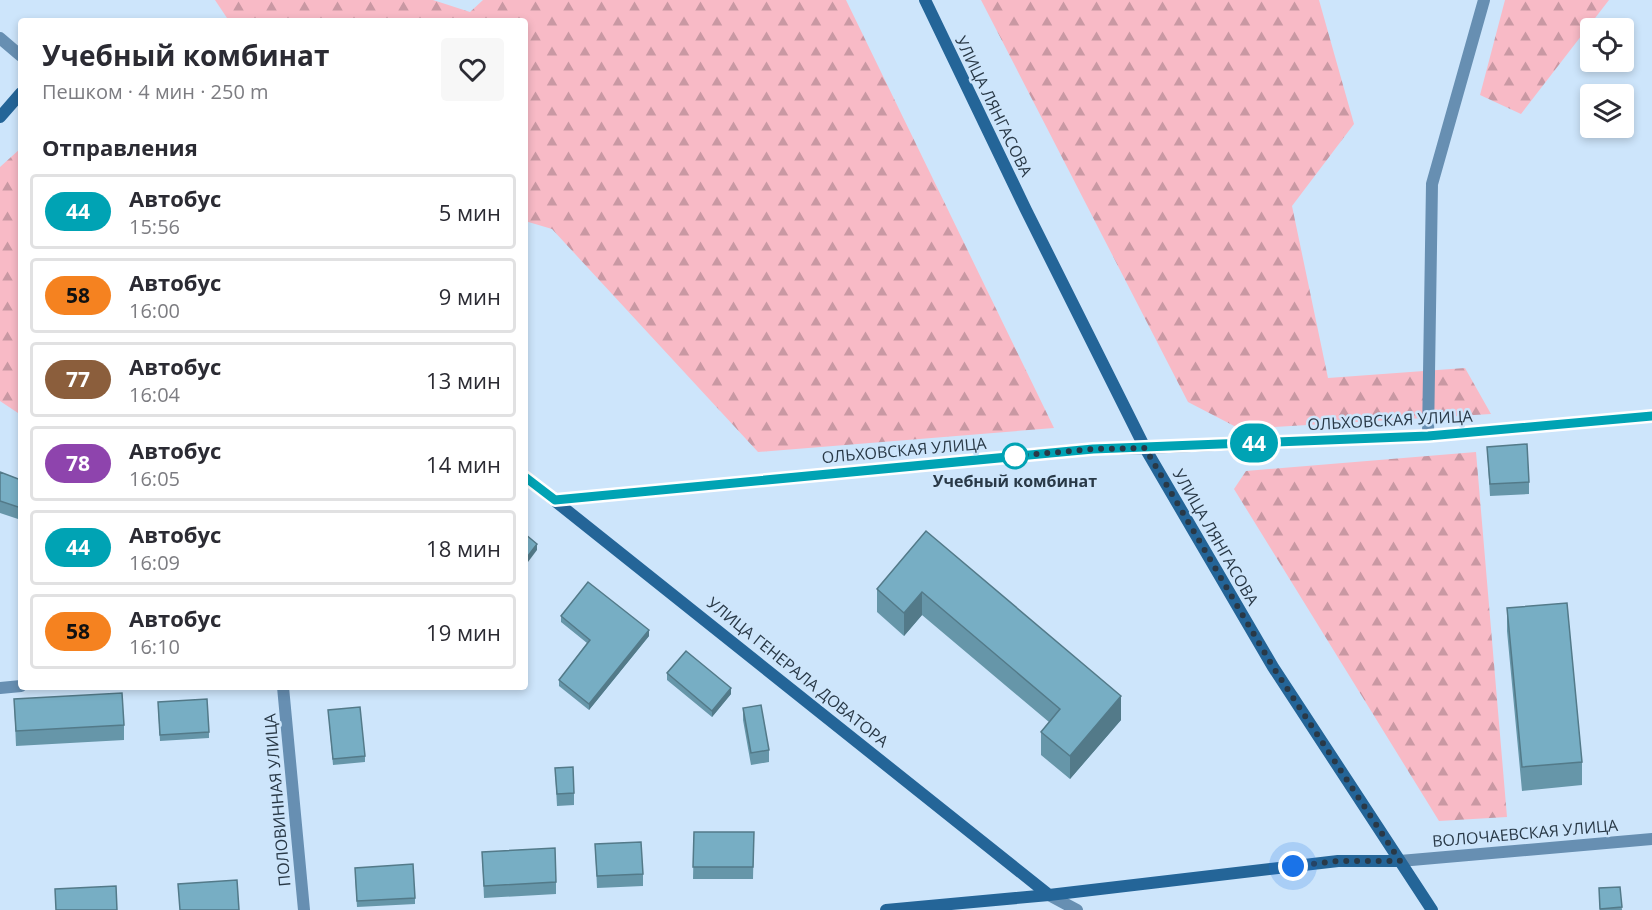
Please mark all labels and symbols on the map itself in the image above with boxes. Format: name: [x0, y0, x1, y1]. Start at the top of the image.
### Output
street label: УЛИЦА ЛЯНГАСОВА: [950, 32, 1038, 181]
street label: ОЛЬХОВСКАЯ УЛИЦА: [1307, 405, 1474, 435]
line badge: 44: [1227, 424, 1281, 462]
street label: ОЛЬХОВСКАЯ УЛИЦА: [821, 432, 988, 468]
marker: Учебный комбинат: [1002, 443, 1028, 469]
street label: УЛИЦА ЛЯНГАСОВА: [1168, 465, 1264, 610]
place label: Учебный комбинат: [933, 470, 1097, 492]
street label: УЛИЦА ГЕНЕРАЛА ДОВАТОРА: [703, 592, 894, 753]
street label: ПОЛОВИННАЯ УЛИЦА: [258, 712, 296, 887]
street label: ВОЛОЧАЕВСКАЯ УЛИЦА: [1431, 814, 1620, 852]
your location: [1278, 851, 1308, 881]

